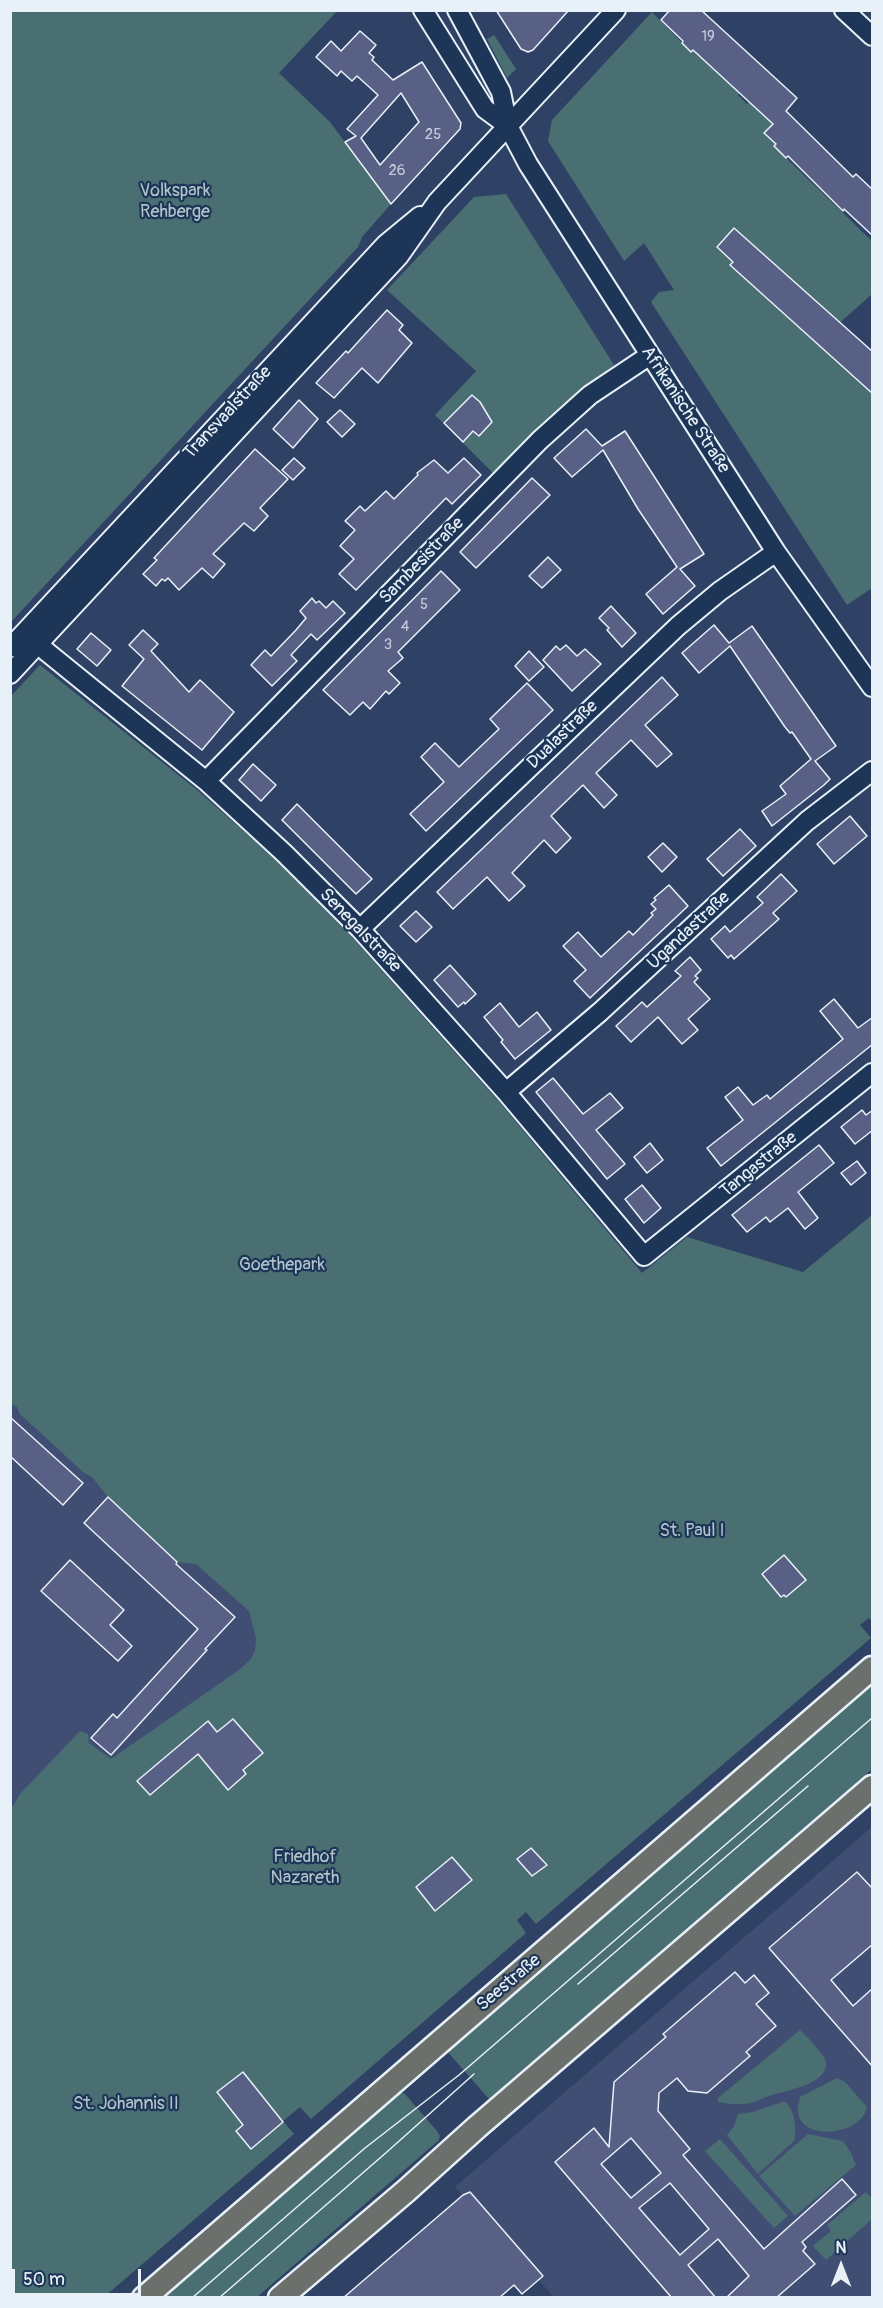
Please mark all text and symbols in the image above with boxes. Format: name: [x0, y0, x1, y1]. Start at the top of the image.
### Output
house number: 19: [701, 28, 715, 46]
house number: 25: [425, 126, 441, 144]
house number: 26: [388, 162, 406, 180]
park label: Volkspark Rehberge: [139, 180, 211, 222]
street label: Afrikanische Straße: [636, 342, 734, 478]
street label: Transvaalstraße: [179, 362, 277, 464]
street label: Sambesistraße: [375, 513, 469, 609]
house number: 5: [420, 596, 428, 614]
house number: 4: [401, 618, 409, 636]
house number: 3: [384, 636, 392, 654]
street label: Dualastraße: [523, 696, 603, 774]
street label: Senegalstraße: [315, 884, 405, 978]
street label: Ugandastraße: [643, 887, 735, 975]
street label: Tangastraße: [716, 1127, 802, 1203]
park label: Goethepark: [239, 1254, 325, 1276]
park label: St. Paul I: [659, 1520, 725, 1542]
park label: Friedhof Nazareth: [271, 1846, 339, 1888]
street label: Seestraße: [473, 1950, 545, 2016]
park label: St. Johannis II: [73, 2093, 179, 2115]
north arrow: [811, 2236, 871, 2296]
text: N: [836, 2238, 846, 2258]
scale bar: [15, 2257, 144, 2295]
text: 50 m: [23, 2268, 65, 2291]

